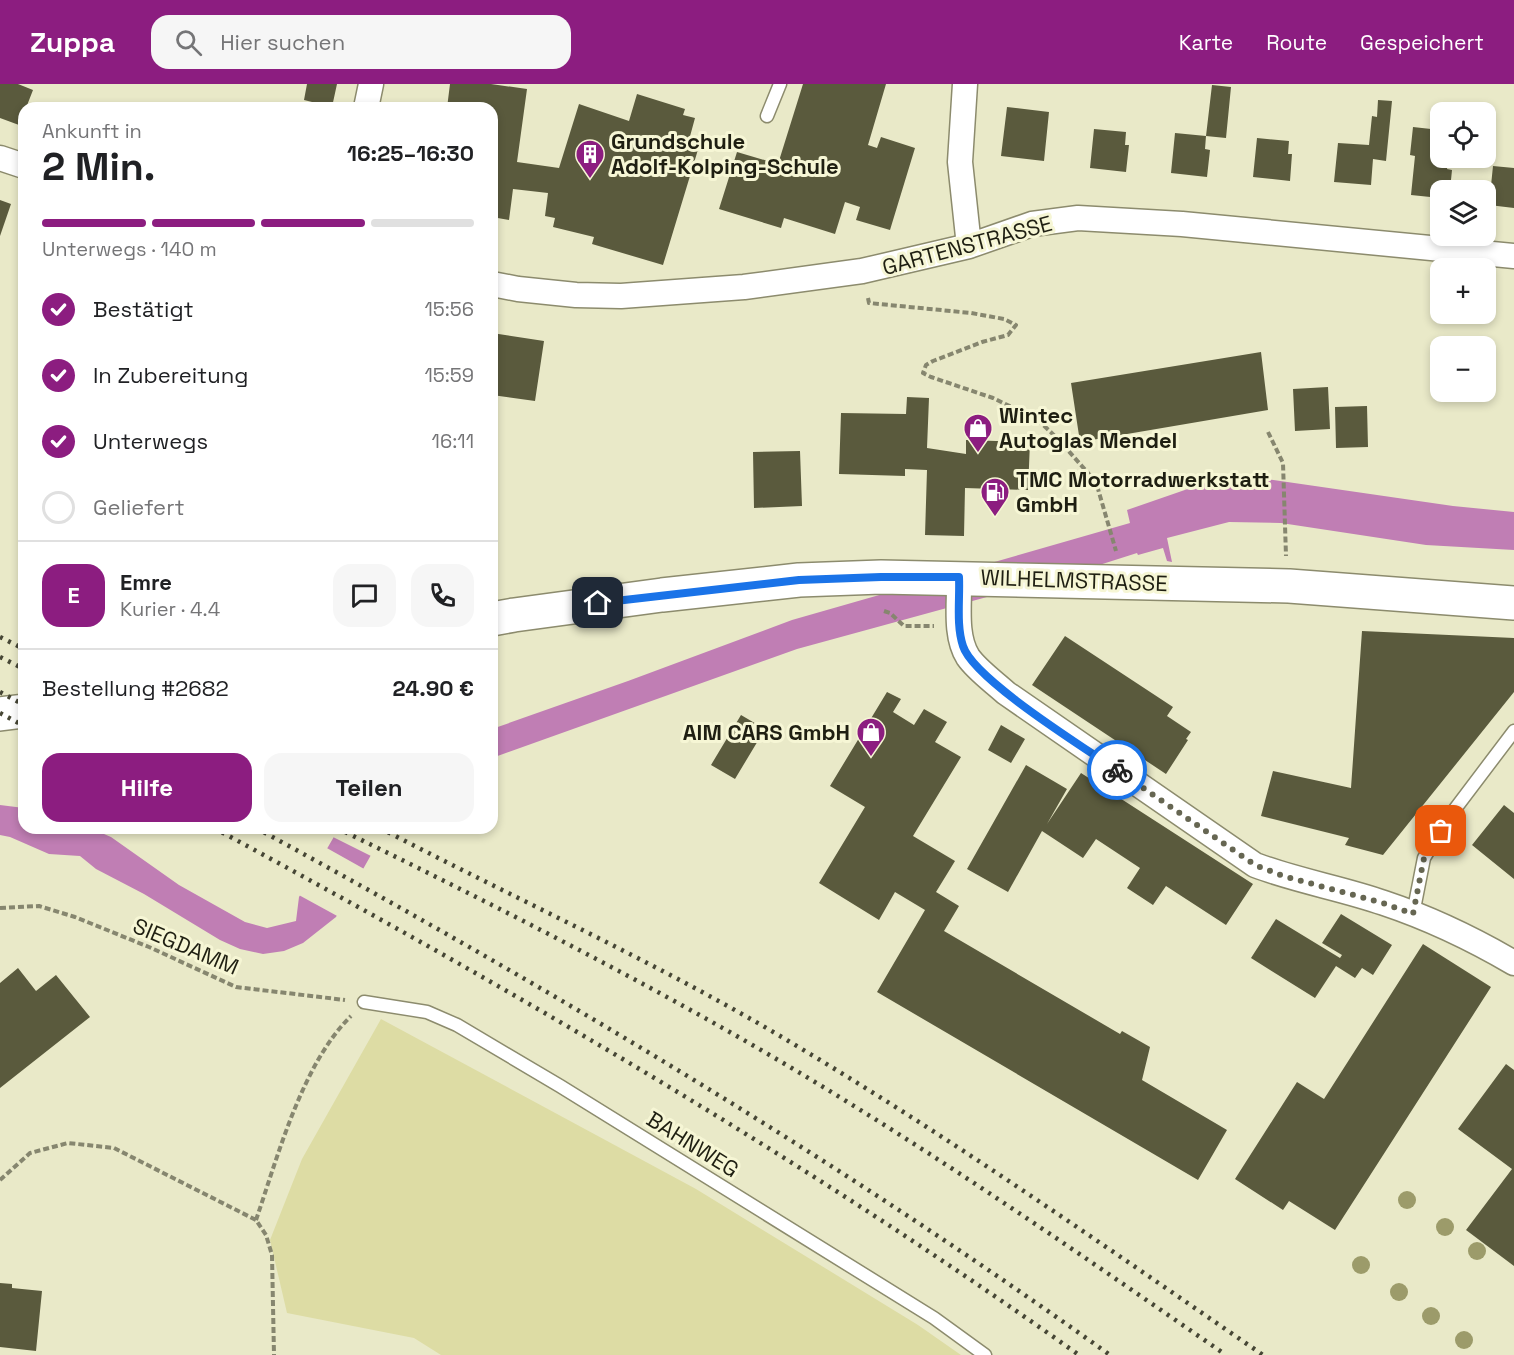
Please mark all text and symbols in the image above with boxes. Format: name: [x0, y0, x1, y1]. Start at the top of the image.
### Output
search box: [151, 15, 571, 69]
text: Zuppa: [30, 24, 115, 60]
icon: search: [172, 26, 205, 59]
text: Hier suchen: [220, 28, 345, 56]
text: Karte: [1179, 29, 1233, 56]
text: Route: [1266, 29, 1327, 56]
text: Gespeichert: [1360, 29, 1484, 56]
map controls: [1430, 102, 1496, 402]
button: locate: [1430, 102, 1496, 168]
text: Ankunft in: [42, 118, 142, 144]
place label: Grundschule Adolf-Kolping-Schule: [611, 127, 839, 180]
building icon: Grundschule Adolf-Kolping-Schule: [574, 138, 606, 180]
text: 16:25–16:30: [347, 139, 474, 167]
text: 2 Min.: [42, 142, 156, 191]
button: layers: [1430, 180, 1496, 246]
street label: GARTENSTRASSE: [879, 209, 1055, 281]
text: Unterwegs · 140 m: [42, 236, 217, 262]
button: +: [1430, 258, 1496, 324]
icon: check: [42, 293, 75, 326]
text: Bestätigt: [93, 295, 194, 323]
text: 15:56: [424, 296, 474, 322]
button: −: [1430, 336, 1496, 402]
icon: check: [42, 359, 75, 392]
text: In Zubereitung: [93, 361, 248, 389]
text: 15:59: [424, 362, 474, 388]
place label: Wintec Autoglas Mendel: [999, 401, 1177, 454]
shop icon: Wintec Autoglas Mendel: [962, 412, 994, 454]
icon: check: [42, 425, 75, 458]
text: Unterwegs: [93, 427, 208, 455]
text: 16:11: [432, 428, 474, 454]
place label: TMC Motorradwerkstatt GmbH: [1016, 465, 1269, 518]
fuel station icon: TMC Motorradwerkstatt GmbH: [979, 476, 1011, 518]
text: Geliefert: [93, 493, 185, 521]
street label: WILHELMSTRASSE: [980, 563, 1168, 597]
button: chat: [333, 564, 396, 627]
button: phone: [411, 564, 474, 627]
text: Emre: [120, 568, 172, 596]
pin: [572, 577, 623, 628]
text: E: [67, 581, 80, 609]
icon: home: [581, 586, 614, 619]
text: Kurier · 4.4: [120, 596, 220, 622]
text: Bestellung #2682: [42, 674, 229, 702]
text: 24.90 €: [392, 674, 474, 702]
shop icon: AIM CARS GmbH: [855, 716, 887, 758]
place label: AIM CARS GmbH: [683, 718, 850, 746]
courier: [1087, 740, 1147, 800]
button: Hilfe: [42, 753, 252, 822]
button: Teilen: [264, 753, 474, 822]
icon: bike: [1101, 754, 1134, 787]
pin: [1415, 805, 1466, 856]
icon: bag: [1424, 814, 1457, 847]
street label: SIEGDAMM: [129, 911, 243, 981]
street label: BAHNWEG: [642, 1105, 744, 1183]

